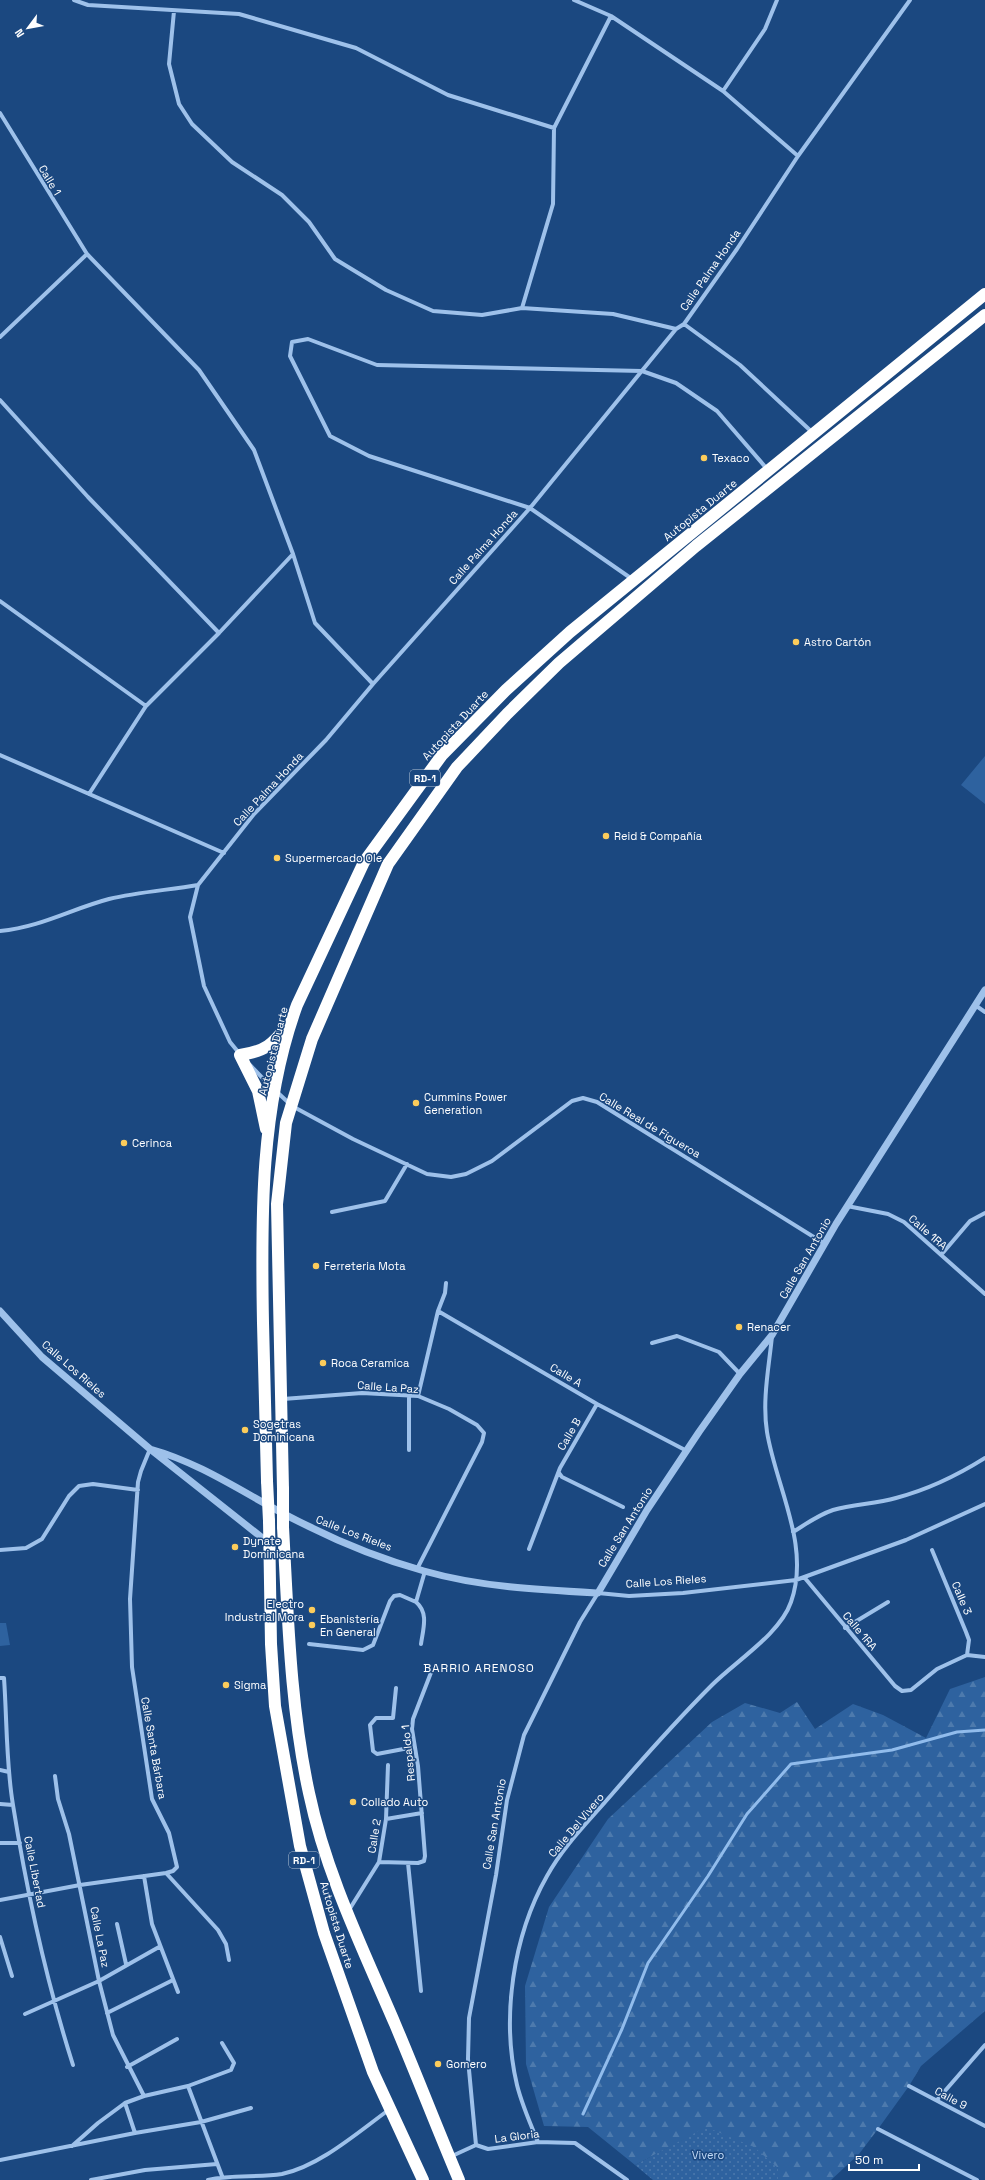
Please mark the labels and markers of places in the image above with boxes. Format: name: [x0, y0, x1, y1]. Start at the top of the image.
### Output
place label: Texaco: [712, 451, 750, 465]
marker: Texaco: [699, 453, 709, 463]
place label: Astro Cartón: [804, 635, 871, 649]
marker: Astro Cartón: [791, 637, 801, 647]
place label: Reid & Compañía: [614, 829, 703, 843]
marker: Reid & Compañía: [601, 831, 611, 841]
place label: Supermercado Ole: [285, 851, 382, 865]
marker: Supermercado Ole: [272, 853, 282, 863]
place label: Cummins Power Generation: [424, 1090, 507, 1117]
marker: Cummins Power Generation: [411, 1098, 421, 1108]
place label: Cerinca: [132, 1136, 173, 1150]
marker: Cerinca: [119, 1138, 129, 1148]
place label: Ferreteria Mota: [324, 1259, 406, 1273]
marker: Ferreteria Mota: [311, 1261, 321, 1271]
place label: Renacer: [747, 1320, 791, 1334]
marker: Renacer: [734, 1322, 744, 1332]
place label: Roca Ceramica: [331, 1356, 410, 1370]
marker: Roca Ceramica: [318, 1358, 328, 1368]
place label: Sogetras Dominicana: [253, 1417, 315, 1444]
marker: Sogetras Dominicana: [240, 1425, 250, 1435]
place label: Dynate Dominicana: [243, 1534, 305, 1561]
marker: Dynate Dominicana: [230, 1542, 240, 1552]
place label: Electro Industrial Mora: [225, 1597, 305, 1624]
marker: Electro Industrial Mora: [307, 1605, 317, 1615]
place label: Ebanistería En General: [320, 1612, 380, 1639]
marker: Ebanistería En General: [307, 1620, 317, 1630]
place label: Sigma: [234, 1678, 267, 1692]
marker: Sigma: [221, 1680, 231, 1690]
place label: Collado Auto: [361, 1795, 429, 1809]
marker: Collado Auto: [348, 1797, 358, 1807]
place label: Gomero: [446, 2057, 487, 2071]
marker: Gomero: [433, 2059, 443, 2069]

